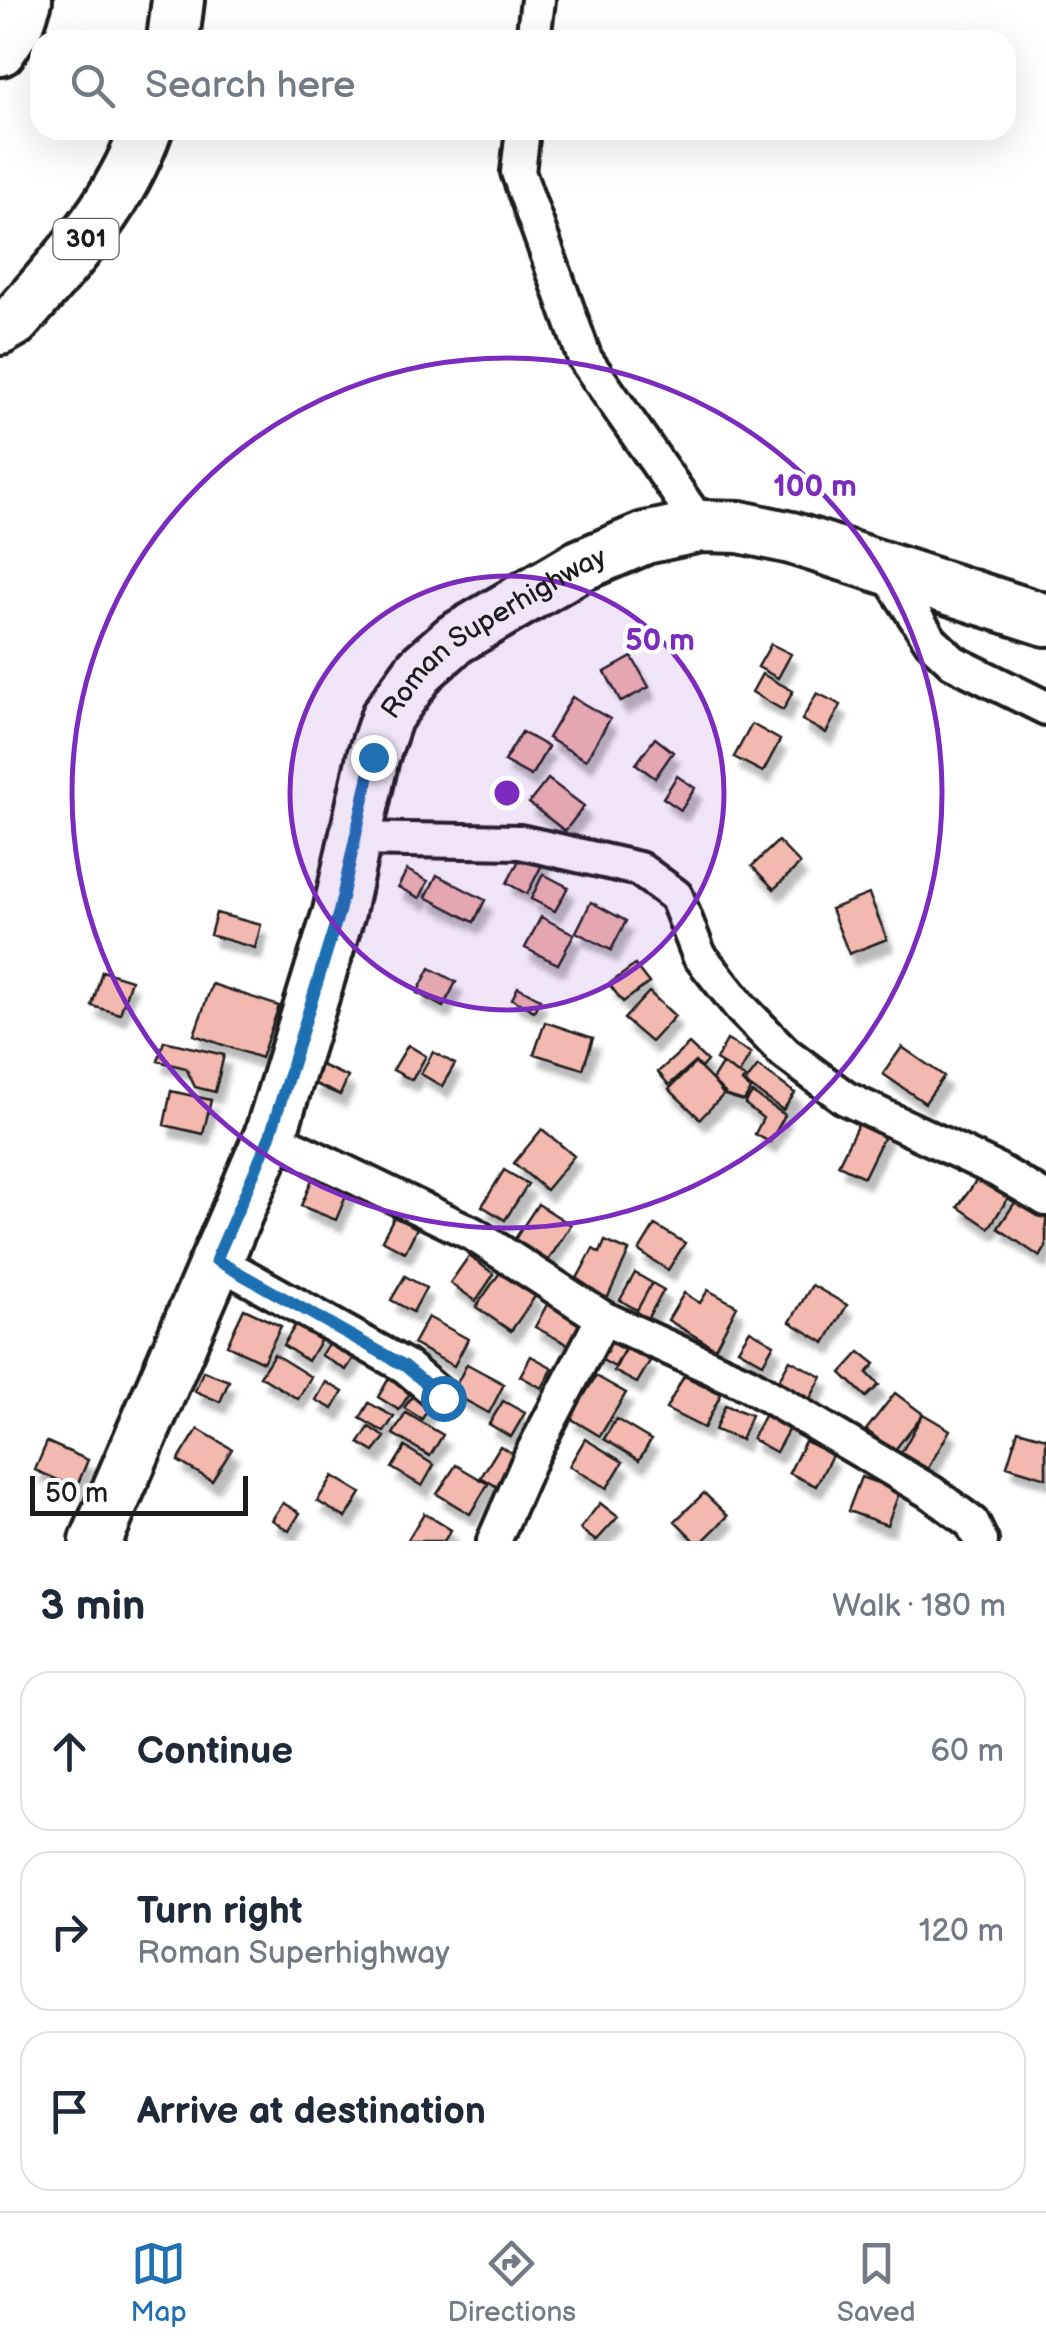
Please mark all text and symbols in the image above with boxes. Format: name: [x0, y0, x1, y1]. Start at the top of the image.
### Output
search box: [30, 30, 1016, 140]
icon: search: [65, 58, 120, 113]
text: Search here: [145, 63, 356, 108]
road number: 301: [54, 219, 118, 259]
text: 100 m: [773, 469, 857, 505]
street label: Roman Superhighway: [374, 540, 611, 725]
text: 50 m: [625, 623, 695, 659]
route end: [351, 735, 397, 781]
centre of rings: [489, 775, 525, 811]
route start: [421, 1376, 467, 1422]
scale bar: [30, 1471, 248, 1516]
text: 50 m: [45, 1477, 108, 1510]
text: 3 min: [40, 1581, 145, 1632]
text: Walk · 180 m: [832, 1587, 1006, 1626]
icon: ahead: [42, 1724, 97, 1779]
text: Continue: [137, 1729, 293, 1774]
text: 60 m: [931, 1732, 1004, 1771]
text: Turn right: [137, 1889, 302, 1934]
icon: right: [42, 1904, 97, 1959]
text: 120 m: [919, 1912, 1004, 1951]
text: Roman Superhighway: [137, 1934, 450, 1973]
icon: arrive: [42, 2084, 97, 2139]
text: Arrive at destination: [137, 2089, 486, 2134]
tab: Map: [130, 2236, 187, 2329]
tab: Directions: [447, 2236, 576, 2329]
tab: Saved: [837, 2236, 916, 2329]

